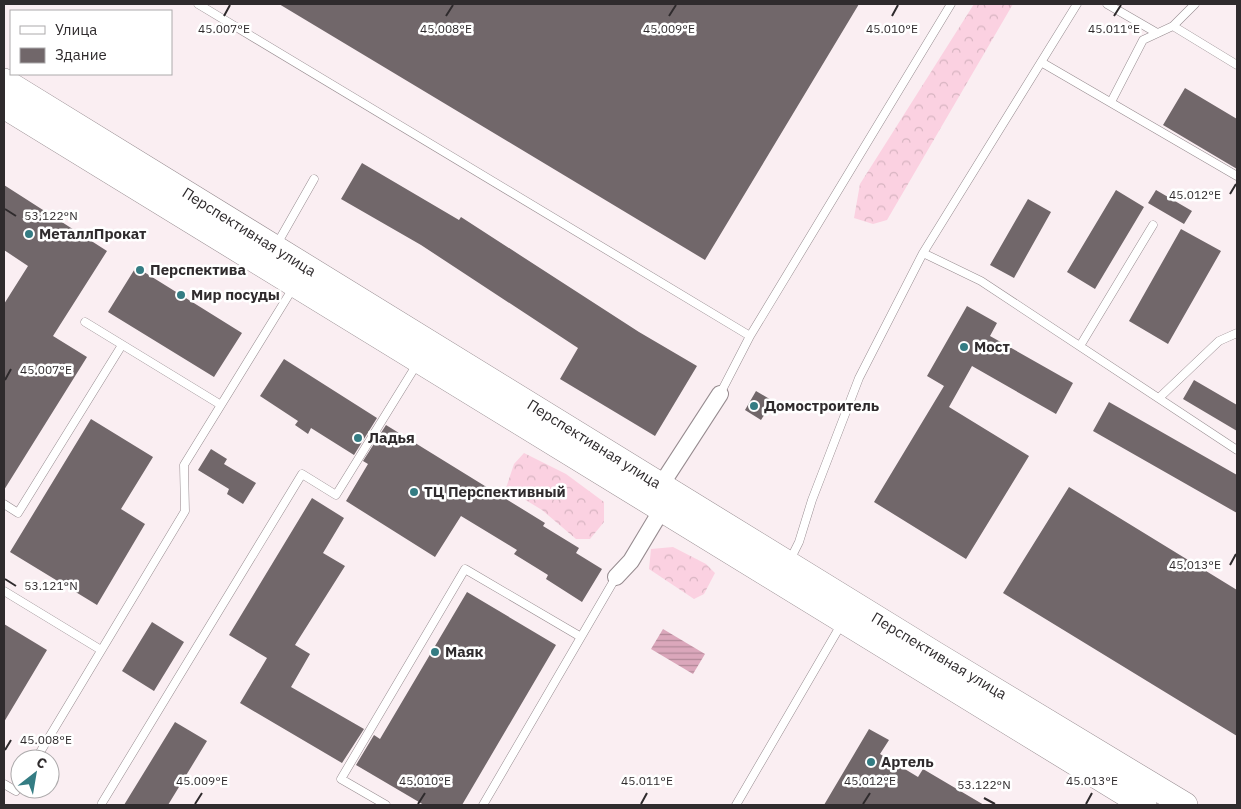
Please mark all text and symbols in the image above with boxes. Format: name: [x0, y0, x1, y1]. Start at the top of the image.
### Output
legend: [10, 10, 172, 75]
text: Улица: [55, 20, 97, 39]
text: 45.007°E: [198, 21, 250, 36]
text: 45.008°E: [420, 21, 472, 36]
text: 45.009°E: [643, 21, 695, 36]
text: 45.010°E: [866, 21, 918, 36]
text: 45.011°E: [1088, 21, 1140, 36]
text: Здание: [55, 45, 107, 64]
street label: Перспективная улица: [179, 183, 320, 280]
text: 45.012°E: [1169, 187, 1221, 202]
text: 53.122°N: [24, 208, 78, 223]
place label: МеталлПрокат: [39, 224, 147, 243]
marker: МеталлПрокат: [23, 228, 35, 240]
place label: Перспектива: [150, 260, 246, 279]
marker: Перспектива: [134, 264, 146, 276]
place label: Мир посуды: [191, 285, 280, 304]
marker: Мир посуды: [175, 289, 187, 301]
place label: Мост: [974, 337, 1011, 356]
marker: Мост: [958, 341, 970, 353]
text: 45.007°E: [20, 362, 72, 377]
street label: Перспективная улица: [524, 395, 665, 492]
place label: Домостроитель: [764, 396, 880, 415]
marker: Домостроитель: [748, 400, 760, 412]
place label: Ладья: [368, 428, 415, 447]
marker: Ладья: [352, 432, 364, 444]
place label: ТЦ Перспективный: [424, 482, 566, 501]
marker: ТЦ Перспективный: [408, 486, 420, 498]
text: 45.013°E: [1169, 557, 1221, 572]
text: 53.121°N: [24, 578, 78, 593]
street label: Перспективная улица: [868, 608, 1010, 703]
place label: Маяк: [445, 642, 484, 661]
marker: Маяк: [429, 646, 441, 658]
text: 45.008°E: [20, 732, 72, 747]
north arrow: [10, 749, 60, 799]
place label: Артель: [881, 752, 934, 771]
text: С: [33, 753, 50, 773]
marker: Артель: [865, 756, 877, 768]
text: 45.009°E: [176, 773, 228, 788]
text: 45.010°E: [399, 773, 451, 788]
text: 45.011°E: [621, 773, 673, 788]
text: 45.012°E: [844, 773, 896, 788]
text: 45.013°E: [1066, 773, 1118, 788]
text: 53.122°N: [957, 777, 1011, 792]

